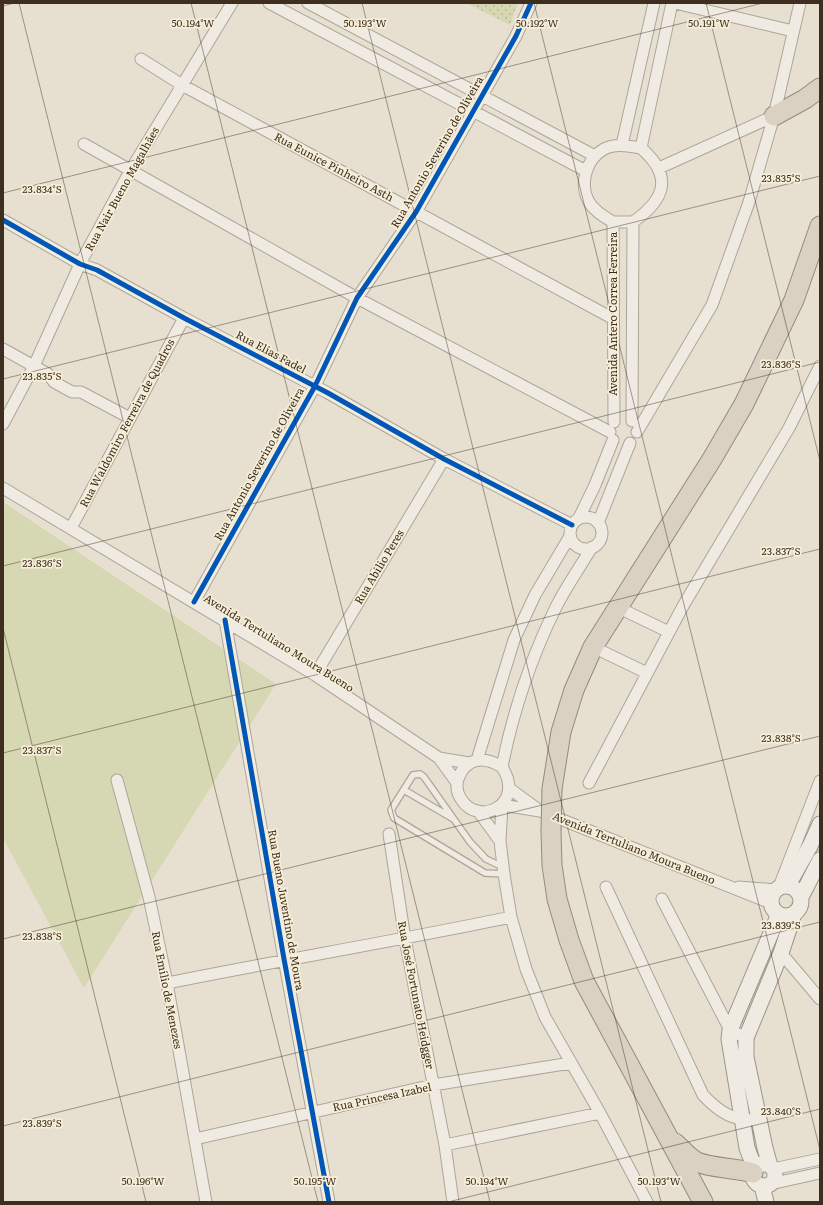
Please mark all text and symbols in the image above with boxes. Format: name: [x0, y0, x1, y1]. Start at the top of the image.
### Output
text: 50.194°W: [171, 15, 215, 30]
text: 50.193°W: [343, 15, 387, 30]
text: 50.192°W: [516, 15, 558, 30]
text: 50.191°W: [688, 15, 730, 30]
street label: Rua Antonio Severino de Oliveira: [386, 73, 486, 230]
street label: Rua Nair Bueno Magalhães: [80, 123, 162, 254]
street label: Rua Eunice Pinheiro Asth: [272, 128, 397, 204]
text: 23.835°S: [761, 170, 801, 185]
text: 23.834°S: [22, 181, 62, 196]
street label: Avenida Antero Correa Ferreira: [604, 232, 620, 396]
street label: Rua Elias Fadel: [233, 326, 310, 377]
street label: Rua Waldomiro Ferreira de Quadros: [75, 335, 177, 510]
text: 23.836°S: [761, 356, 801, 371]
text: 23.835°S: [22, 368, 62, 383]
street label: Rua Antonio Severino de Oliveira: [209, 384, 307, 543]
street label: Rua Abilio Peres: [349, 526, 407, 607]
text: 23.837°S: [762, 543, 800, 558]
text: 23.836°S: [22, 555, 62, 570]
street label: Avenida Tertuliano Moura Bueno: [201, 589, 358, 695]
text: 23.838°S: [761, 730, 801, 745]
text: 23.837°S: [23, 742, 61, 757]
street label: Avenida Tertuliano Moura Bueno: [551, 807, 718, 887]
street label: Rua Bueno Juventino de Moura: [265, 828, 309, 992]
text: 23.839°S: [761, 917, 801, 932]
street label: Rua José Fortunato Heidgger: [395, 919, 439, 1071]
text: 23.838°S: [22, 928, 62, 943]
street label: Rua Emílio de Menezes: [149, 930, 187, 1050]
street label: Rua Princesa Izabel: [331, 1078, 433, 1114]
text: 23.840°S: [761, 1103, 801, 1118]
text: 23.839°S: [22, 1115, 62, 1130]
text: 50.196°W: [121, 1173, 165, 1188]
text: 50.195°W: [294, 1173, 336, 1188]
text: 50.194°W: [465, 1173, 509, 1188]
text: 50.193°W: [637, 1173, 681, 1188]

